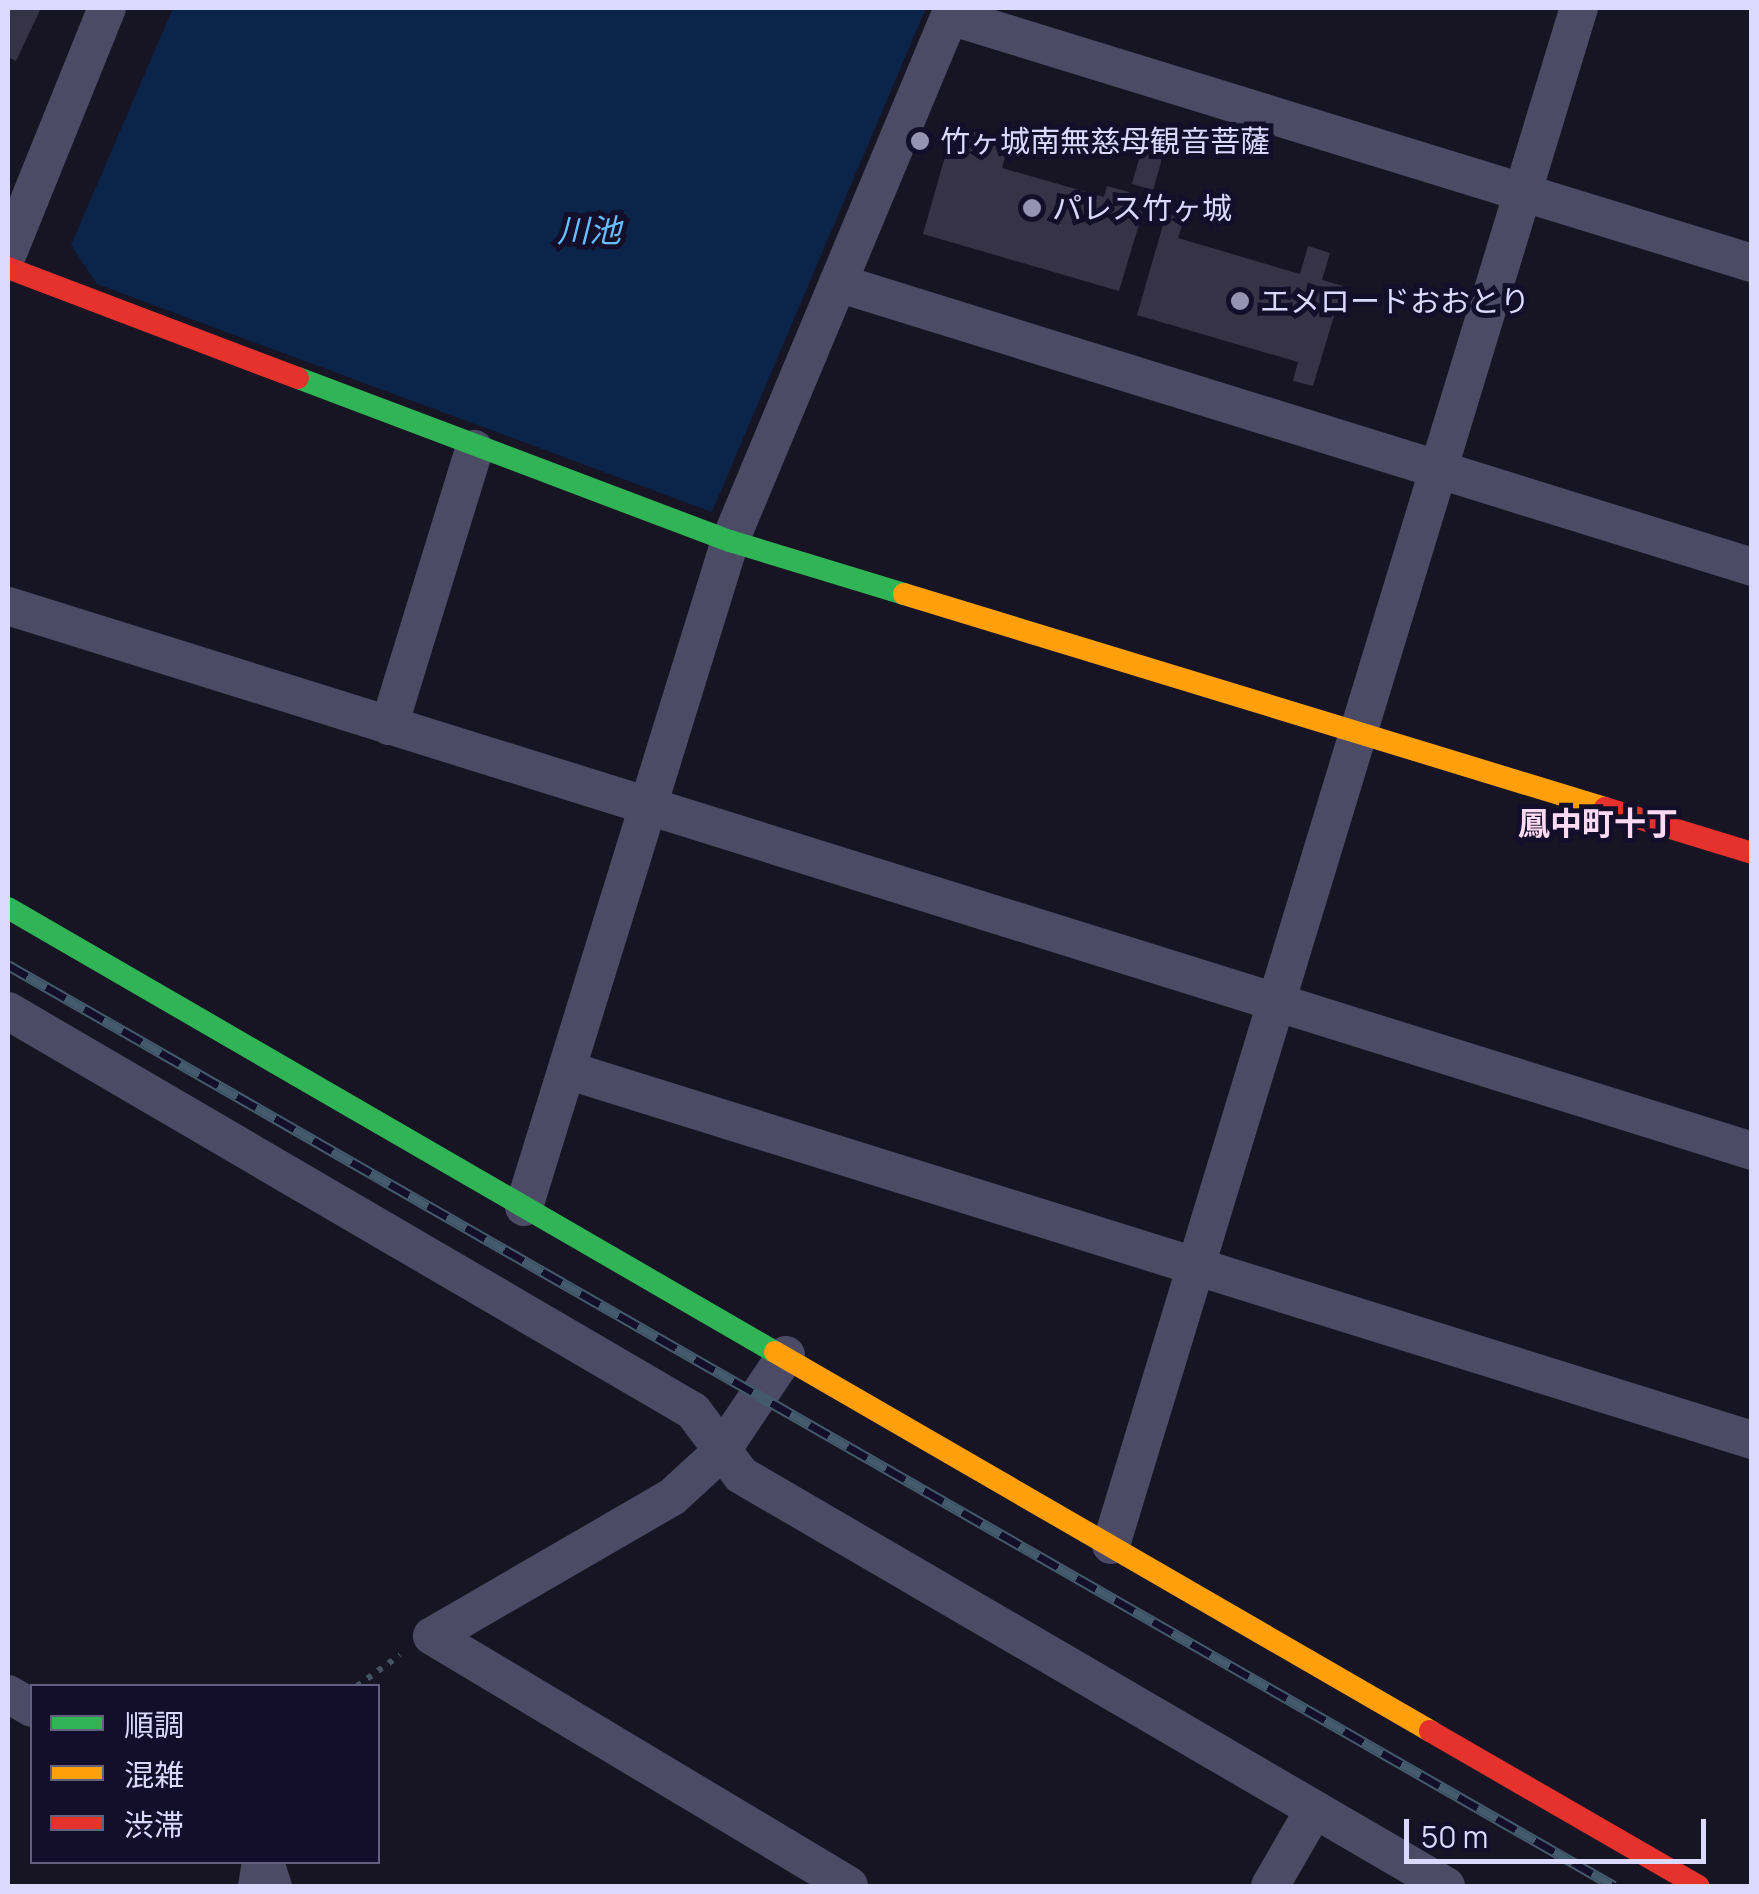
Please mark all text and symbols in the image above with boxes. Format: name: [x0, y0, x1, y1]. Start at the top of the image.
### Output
place label: 竹ヶ城南無慈母観音菩薩: [940, 123, 1270, 159]
marker: 竹ヶ城南無慈母観音菩薩: [909, 130, 931, 152]
place label: パレス竹ヶ城: [1052, 190, 1232, 226]
marker: パレス竹ヶ城: [1021, 197, 1043, 219]
water label: 川池: [557, 211, 621, 249]
place label: エメロードおおとり: [1260, 283, 1530, 319]
marker: エメロードおおとり: [1229, 290, 1251, 312]
district label: 鳳中町十丁: [1518, 804, 1678, 842]
legend: [30, 1684, 380, 1864]
text: 順調: [124, 1704, 184, 1745]
text: 混雑: [124, 1754, 184, 1795]
scale bar: [1409, 1799, 1712, 1861]
text: 渋滞: [124, 1804, 184, 1845]
text: 50 m: [1421, 1816, 1488, 1857]

